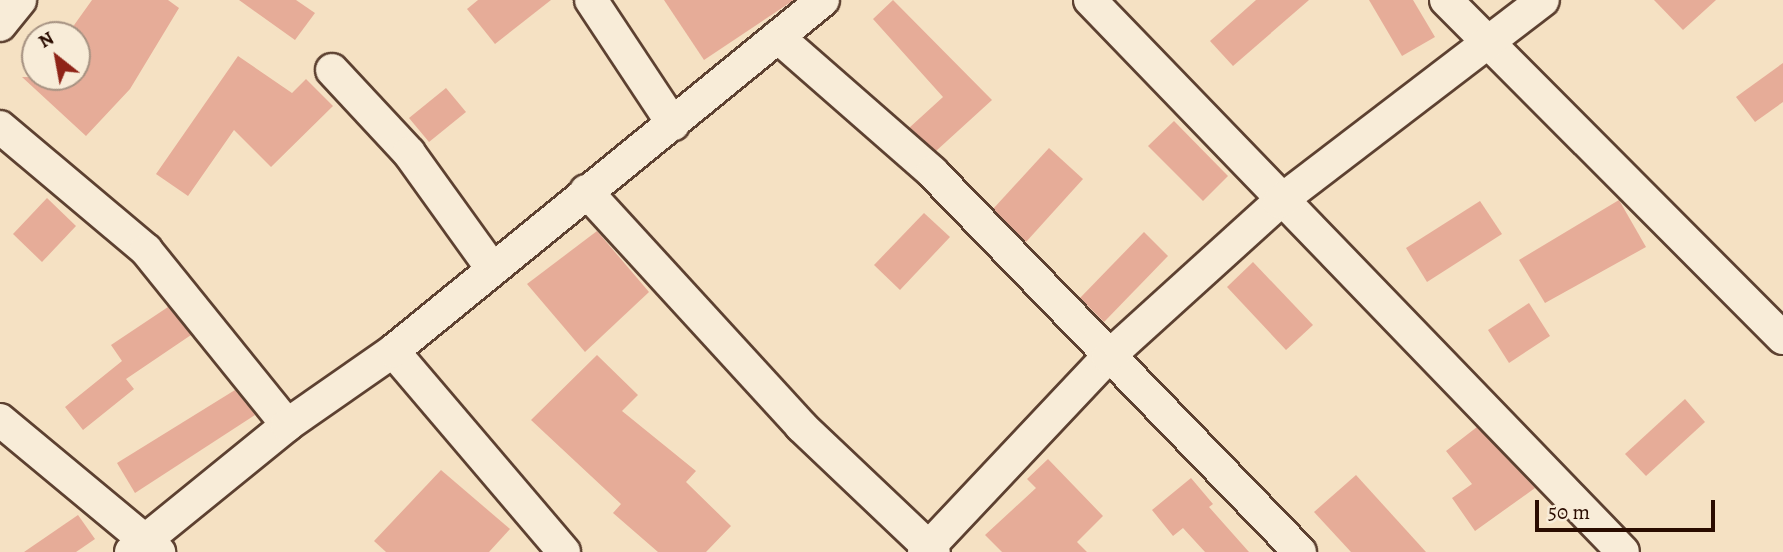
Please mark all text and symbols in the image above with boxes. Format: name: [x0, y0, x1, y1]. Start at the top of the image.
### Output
north arrow: [21, 21, 91, 91]
text: N: [34, 25, 59, 54]
scale bar: [1538, 486, 1718, 530]
text: 50 m: [1548, 498, 1590, 526]

